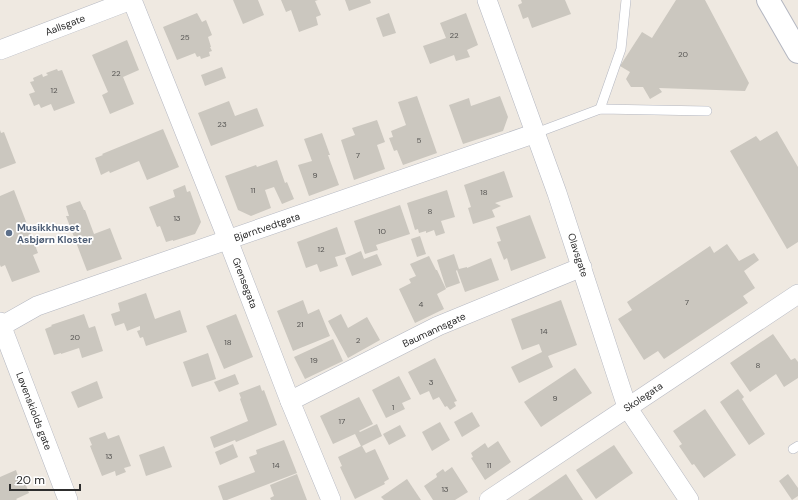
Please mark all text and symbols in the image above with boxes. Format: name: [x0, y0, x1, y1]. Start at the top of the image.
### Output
street label: Aallsgate: [43, 11, 87, 39]
house number: 22: [449, 30, 459, 40]
house number: 25: [180, 32, 190, 42]
house number: 20: [678, 49, 689, 59]
house number: 22: [111, 68, 121, 78]
house number: 12: [50, 85, 58, 95]
house number: 23: [217, 119, 227, 129]
house number: 5: [417, 135, 422, 145]
house number: 7: [356, 150, 360, 160]
house number: 9: [312, 170, 318, 180]
house number: 11: [251, 185, 256, 195]
house number: 18: [480, 187, 488, 197]
house number: 8: [428, 206, 433, 216]
street label: Bjørntvedtgata: [232, 210, 302, 244]
house number: 13: [173, 213, 181, 223]
place label: Musikkhuset Asbjørn Kloster: [17, 221, 92, 246]
house number: 10: [378, 226, 387, 236]
marker: Musikkhuset Asbjørn Kloster: [4, 228, 14, 238]
street label: Olavsgate: [565, 231, 591, 279]
house number: 12: [317, 244, 325, 254]
street label: Grensegata: [229, 256, 261, 310]
house number: 7: [685, 297, 689, 307]
house number: 4: [419, 299, 424, 309]
street label: Baumannsgate: [400, 310, 468, 350]
house number: 21: [296, 319, 304, 329]
house number: 14: [540, 326, 548, 336]
house number: 20: [70, 332, 81, 342]
house number: 2: [356, 335, 361, 345]
house number: 18: [224, 337, 232, 347]
house number: 19: [310, 355, 318, 365]
house number: 8: [756, 360, 761, 370]
street label: Løvenskiolds gate: [13, 370, 55, 452]
house number: 3: [429, 377, 434, 387]
street label: Skolegata: [621, 379, 665, 415]
house number: 9: [552, 393, 558, 403]
house number: 1: [392, 402, 394, 412]
house number: 17: [339, 416, 345, 426]
house number: 13: [105, 451, 113, 461]
house number: 14: [272, 460, 280, 470]
house number: 11: [487, 460, 492, 470]
scale bar: [10, 466, 80, 492]
text: 20 m: [16, 472, 45, 488]
house number: 13: [441, 484, 449, 494]

